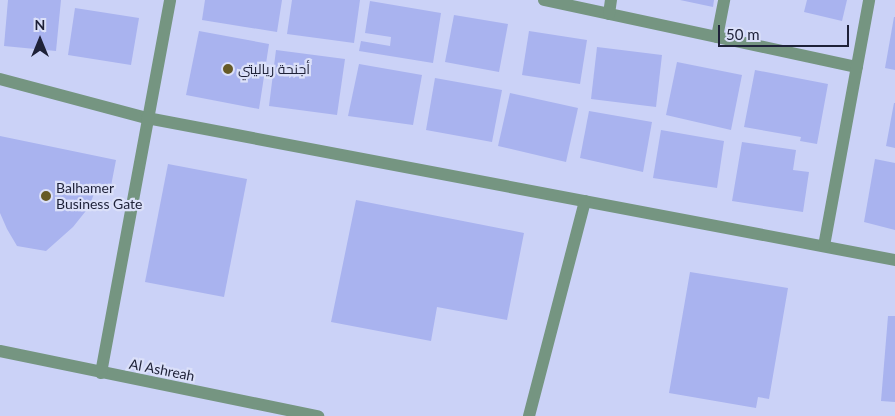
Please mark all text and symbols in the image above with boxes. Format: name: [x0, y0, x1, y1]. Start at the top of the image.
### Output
north arrow: [15, 15, 65, 65]
scale bar: [720, 15, 851, 47]
text: N: [35, 16, 45, 33]
text: 50 m: [726, 25, 760, 43]
place label: أجنحة رياليتي: [238, 61, 310, 77]
marker: أجنحة رياليتي: [222, 63, 234, 75]
place label: Balhamer Business Gate: [56, 180, 142, 212]
marker: Balhamer Business Gate: [40, 190, 52, 202]
street label: Al Ashreah: [128, 355, 196, 385]

